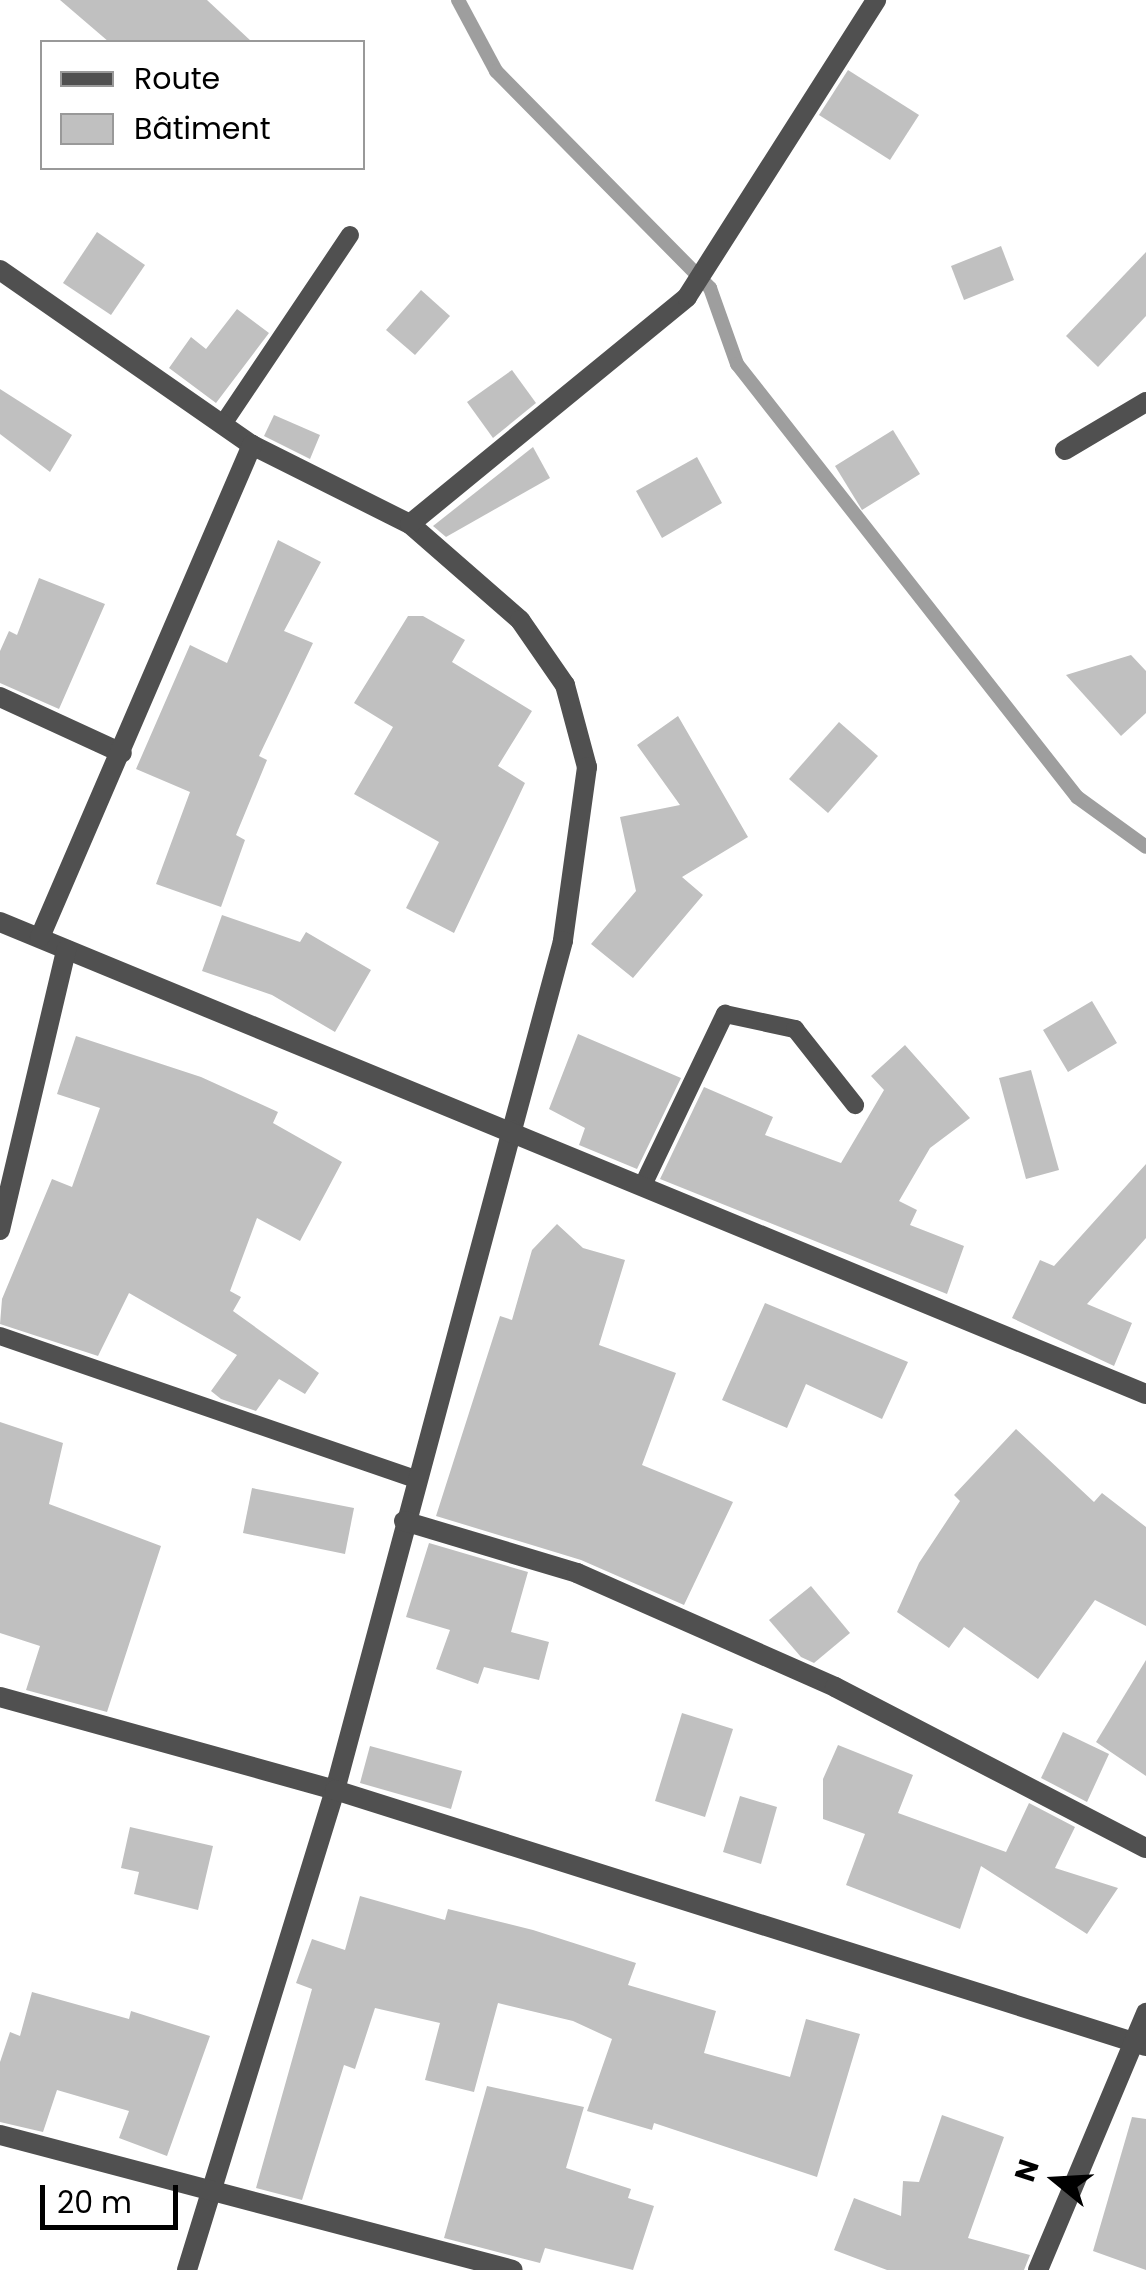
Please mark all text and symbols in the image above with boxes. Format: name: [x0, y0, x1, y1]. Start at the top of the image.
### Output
legend: [40, 40, 365, 170]
text: Route: [134, 57, 220, 100]
text: Bâtiment: [134, 107, 271, 150]
north arrow: [1006, 2130, 1106, 2230]
text: N: [1005, 2155, 1049, 2187]
scale bar: [45, 2165, 182, 2227]
text: 20 m: [57, 2181, 132, 2224]

